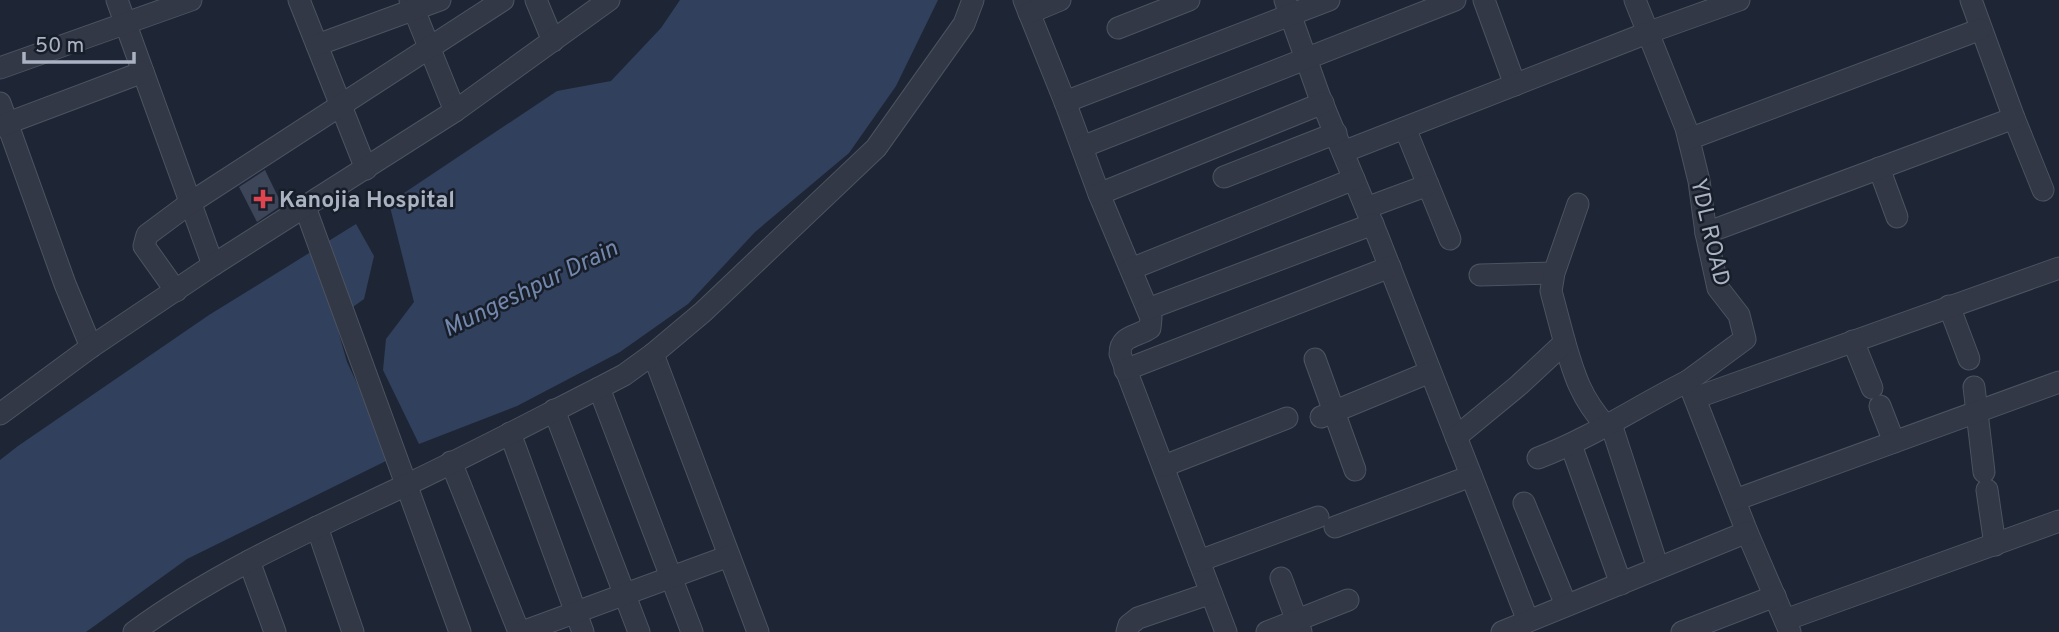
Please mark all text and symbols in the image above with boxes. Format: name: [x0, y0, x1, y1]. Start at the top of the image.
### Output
scale bar: [24, 21, 135, 65]
text: 50 m: [35, 33, 84, 60]
street label: YDL ROAD: [1682, 176, 1735, 289]
place label: Kanojia Hospital: [279, 187, 455, 216]
marker: Kanojia Hospital: [253, 189, 273, 209]
water label: Mungeshpur Drain: [439, 234, 623, 345]

